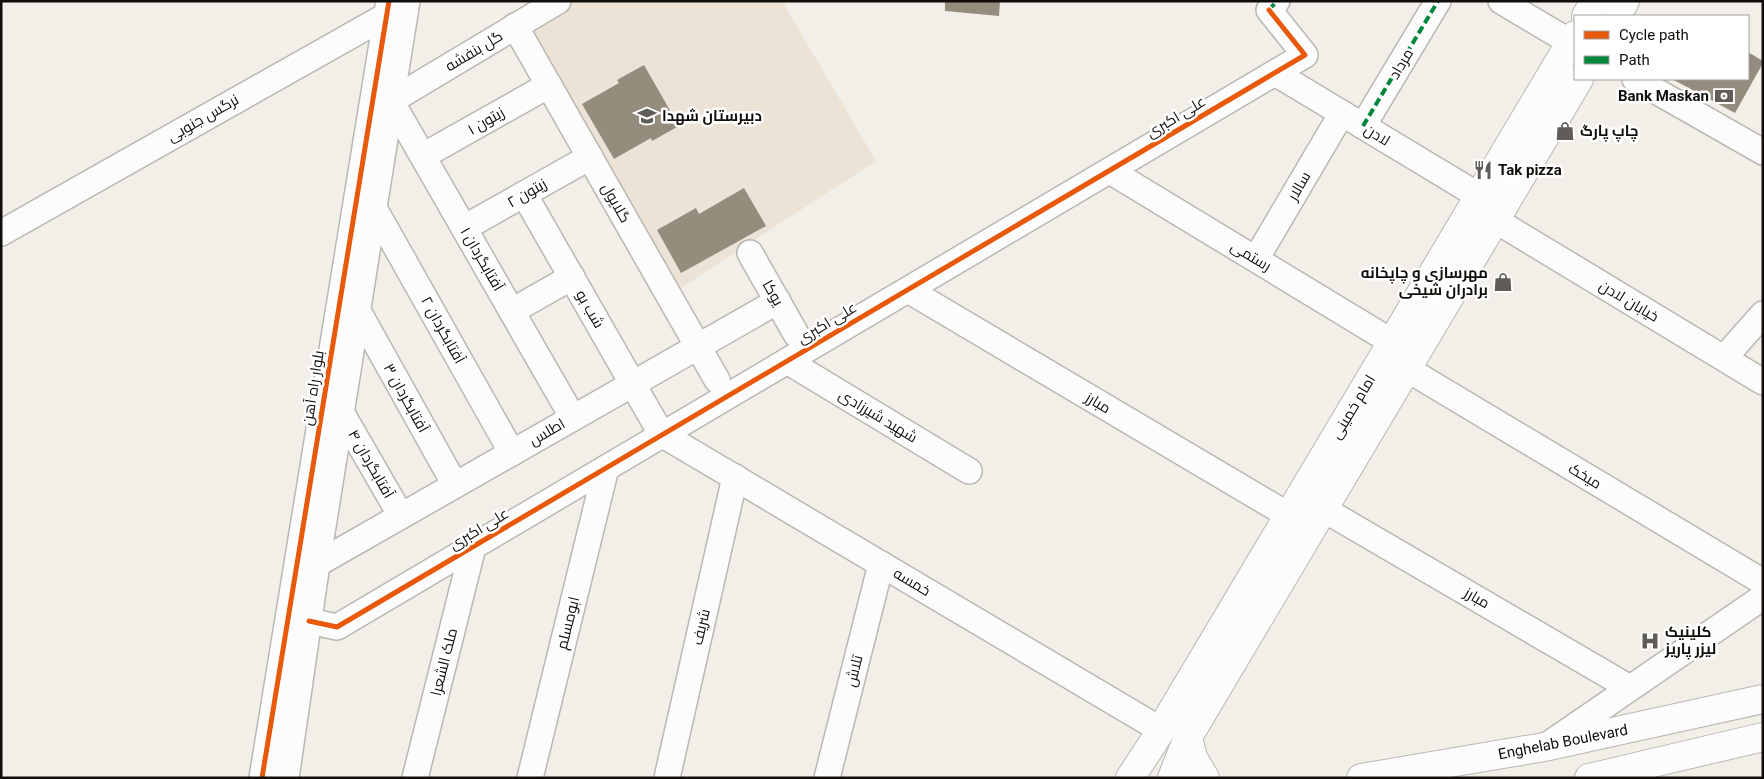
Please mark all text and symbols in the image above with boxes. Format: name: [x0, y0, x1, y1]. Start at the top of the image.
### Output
legend: [1574, 15, 1749, 80]
text: Cycle path: [1619, 26, 1689, 44]
street label: گل بنفشه: [442, 27, 507, 76]
street label: مرداد: [1385, 45, 1417, 83]
text: Path: [1619, 51, 1650, 69]
bank icon: Bank Maskan: [1713, 85, 1735, 107]
place label: Bank Maskan: [1618, 87, 1709, 105]
street label: نرگس جنوبی: [164, 90, 243, 147]
street label: علی اکبری: [1143, 92, 1210, 143]
street label: زیتون ۱: [464, 103, 508, 140]
school or university icon: دبیرستان شهدا: [636, 105, 658, 127]
place label: دبیرستان شهدا: [662, 107, 762, 125]
street label: لادن: [1360, 120, 1393, 151]
shop icon: چاپ پارگ: [1554, 120, 1576, 142]
place label: چاپ پارگ: [1580, 122, 1638, 142]
restaurant icon: Tak pizza: [1472, 159, 1494, 181]
place label: Tak pizza: [1498, 161, 1562, 179]
street label: سالار: [1283, 168, 1314, 205]
street label: زیتون ۲: [504, 175, 550, 212]
street label: گلایول: [597, 180, 635, 226]
street label: آفتابگردان ۱: [456, 224, 507, 295]
street label: رستمی: [1227, 237, 1275, 276]
place label: مهرسازی و چاپخانه برادران شیخی: [1361, 264, 1488, 299]
shop icon: مهرسازی و چاپخانه برادران شیخی: [1492, 271, 1514, 293]
street label: خیابان لادن: [1595, 276, 1662, 327]
street label: یوکا: [759, 277, 787, 309]
street label: شب بو: [572, 287, 608, 331]
street label: آفتابگردان ۲: [416, 293, 469, 367]
street label: علی اکبری: [794, 298, 861, 349]
street label: بلوار راه آهن: [298, 349, 329, 427]
street label: آفتابگردان ۳: [379, 360, 432, 436]
street label: امام خمینی: [1327, 372, 1380, 443]
street label: شهید شیرزادی: [835, 386, 921, 447]
street label: مبارز: [1081, 388, 1114, 418]
street label: اطلس: [526, 415, 569, 450]
street label: آفتابگردان ۴: [343, 427, 398, 502]
street label: میخک: [1565, 459, 1605, 493]
street label: علی اکبری: [446, 504, 513, 555]
street label: خمسه: [890, 564, 934, 600]
street label: مبارز: [1460, 583, 1493, 612]
street label: ابومسلم: [553, 595, 584, 651]
street label: شریف: [688, 607, 714, 647]
place label: کلینیک لیزر پاریز: [1664, 623, 1716, 660]
street label: ملک الشعرا: [427, 626, 461, 698]
hospital icon: کلینیک لیزر پاریز: [1639, 630, 1661, 652]
street label: تلاش: [841, 653, 868, 689]
street label: Enghelab Boulevard: [1497, 721, 1629, 763]

